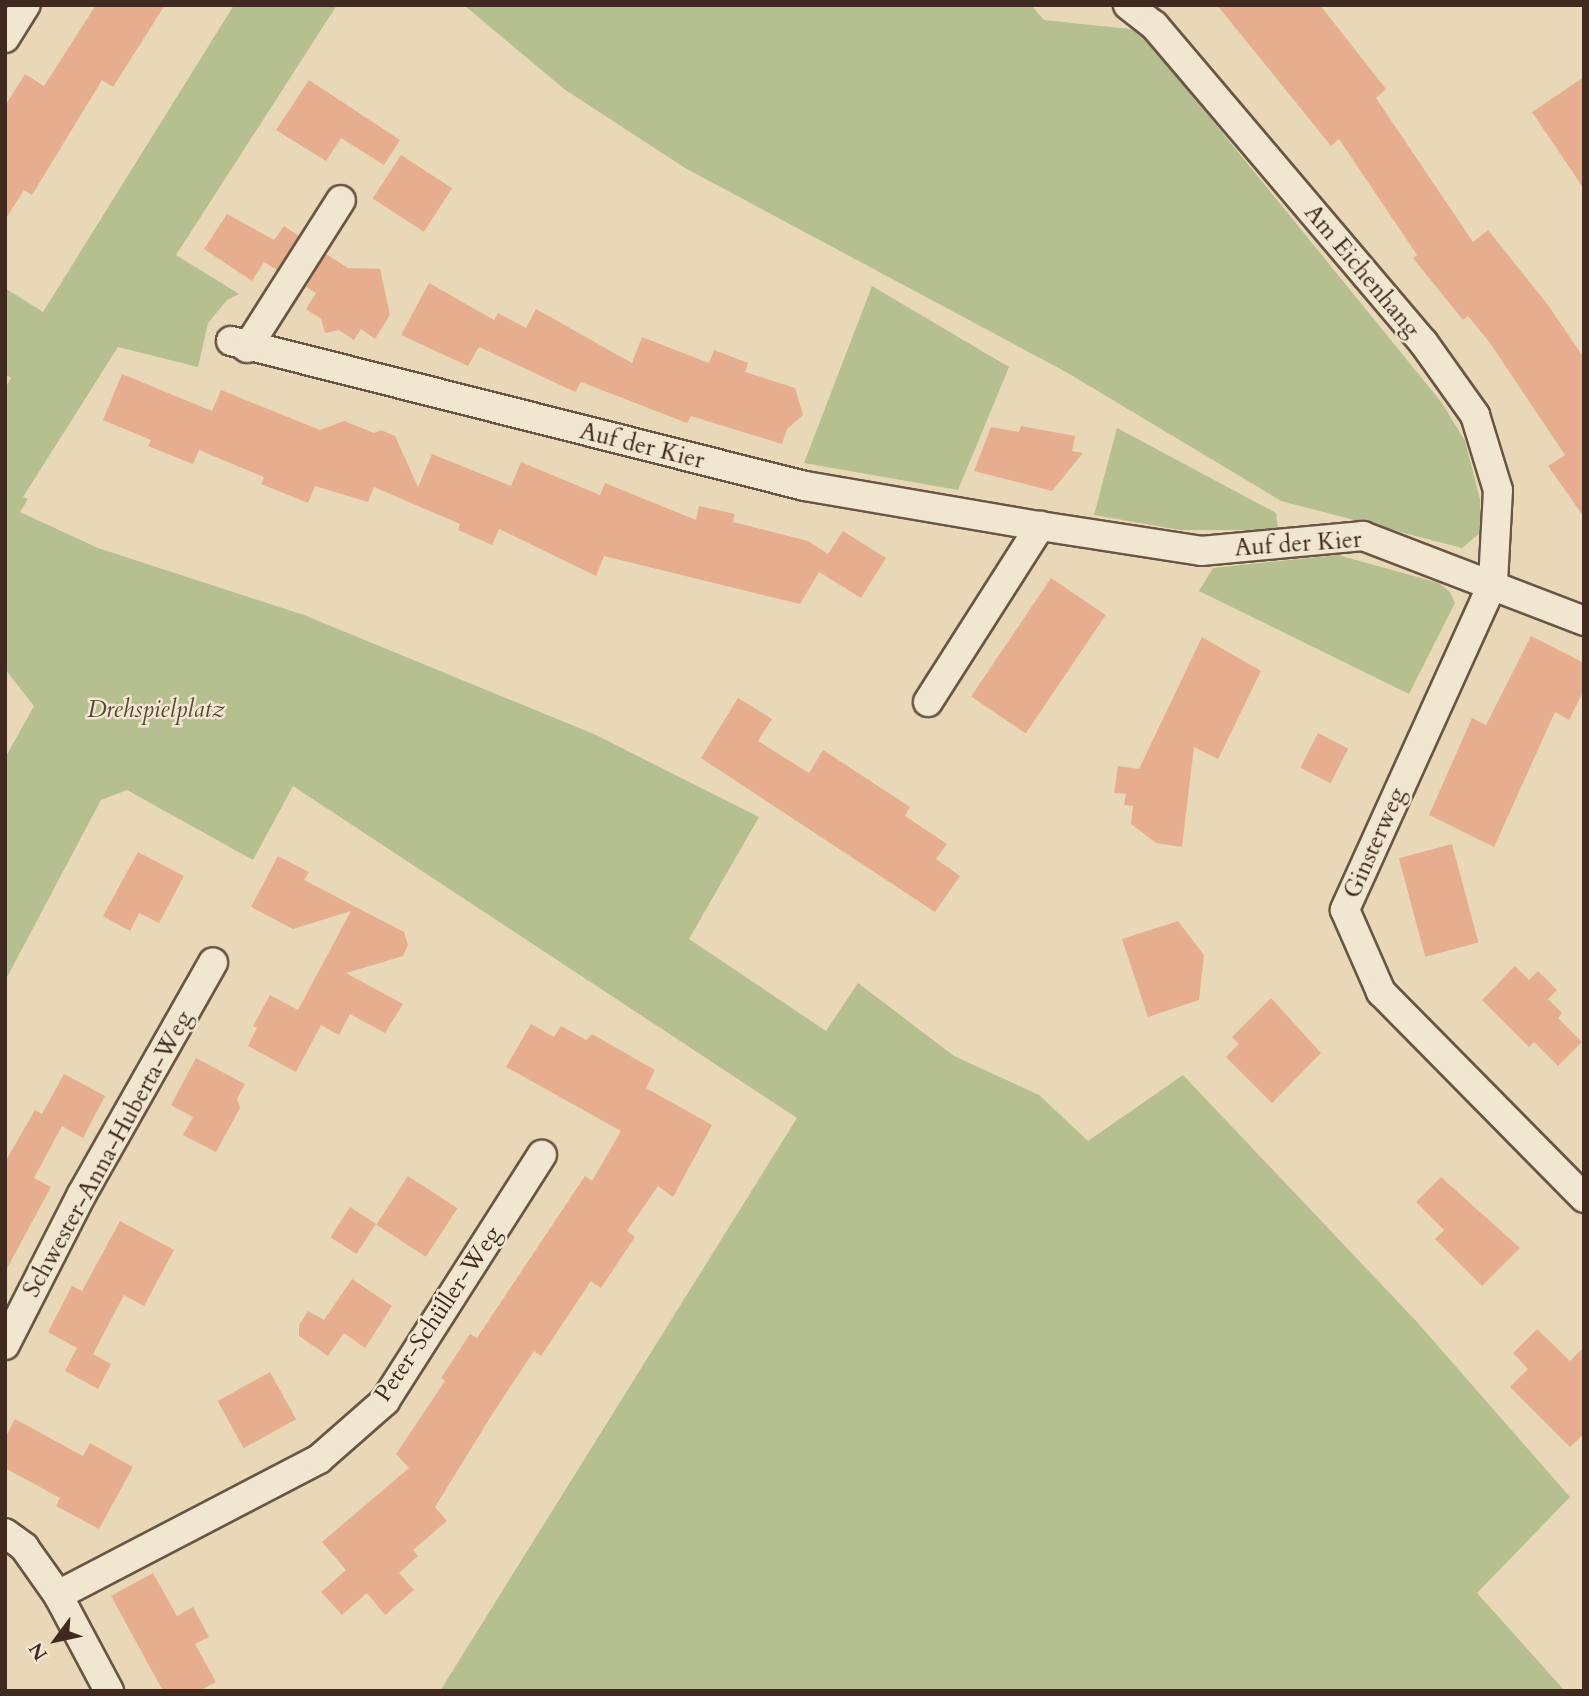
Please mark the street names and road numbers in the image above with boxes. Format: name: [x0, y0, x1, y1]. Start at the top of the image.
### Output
street label: Am Eichenhang: [1298, 199, 1426, 343]
street label: Auf der Kier: [577, 417, 707, 475]
street label: Auf der Kier: [1234, 525, 1362, 563]
street label: Ginsterweg: [1338, 783, 1412, 903]
street label: Schwester-Anna-Huberta-Weg: [17, 1006, 199, 1302]
street label: Peter-Schüller-Weg: [369, 1221, 507, 1407]

